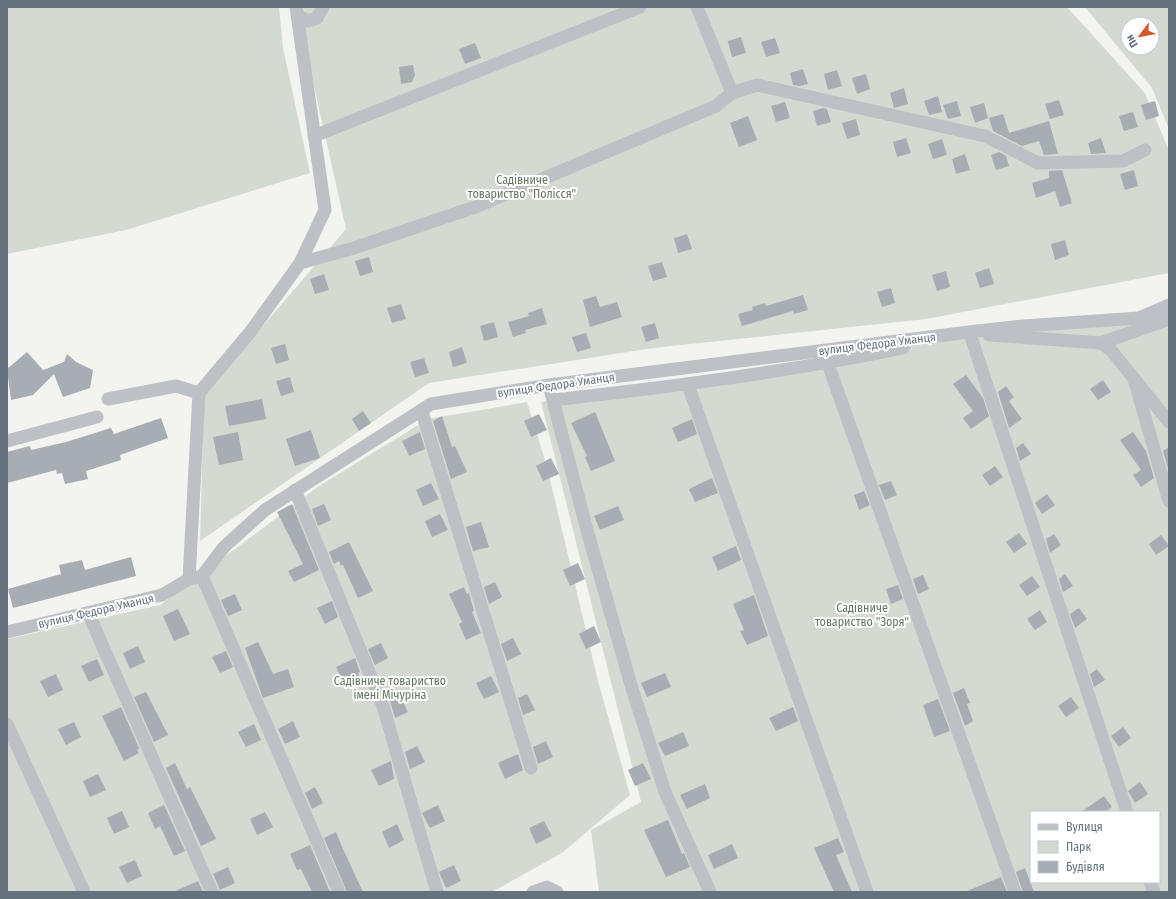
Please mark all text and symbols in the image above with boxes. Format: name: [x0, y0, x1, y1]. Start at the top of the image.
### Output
north arrow: [1120, 16, 1160, 56]
text: Пн: [1123, 32, 1141, 50]
park label: Садівниче товариство "Полісся": [468, 173, 576, 201]
street label: вулиця Федора Уманця: [818, 330, 936, 358]
street label: вулиця Федора Уманця: [497, 370, 615, 400]
street label: вулиця Федора Уманця: [37, 591, 155, 631]
park label: Садівниче товариство "Зоря": [815, 601, 909, 629]
park label: Садівниче товариство імені Мічуріна: [334, 674, 446, 702]
legend: [1030, 811, 1160, 883]
text: Вулиця: [1066, 820, 1103, 834]
text: Парк: [1066, 840, 1092, 854]
text: Будівля: [1066, 860, 1105, 874]

